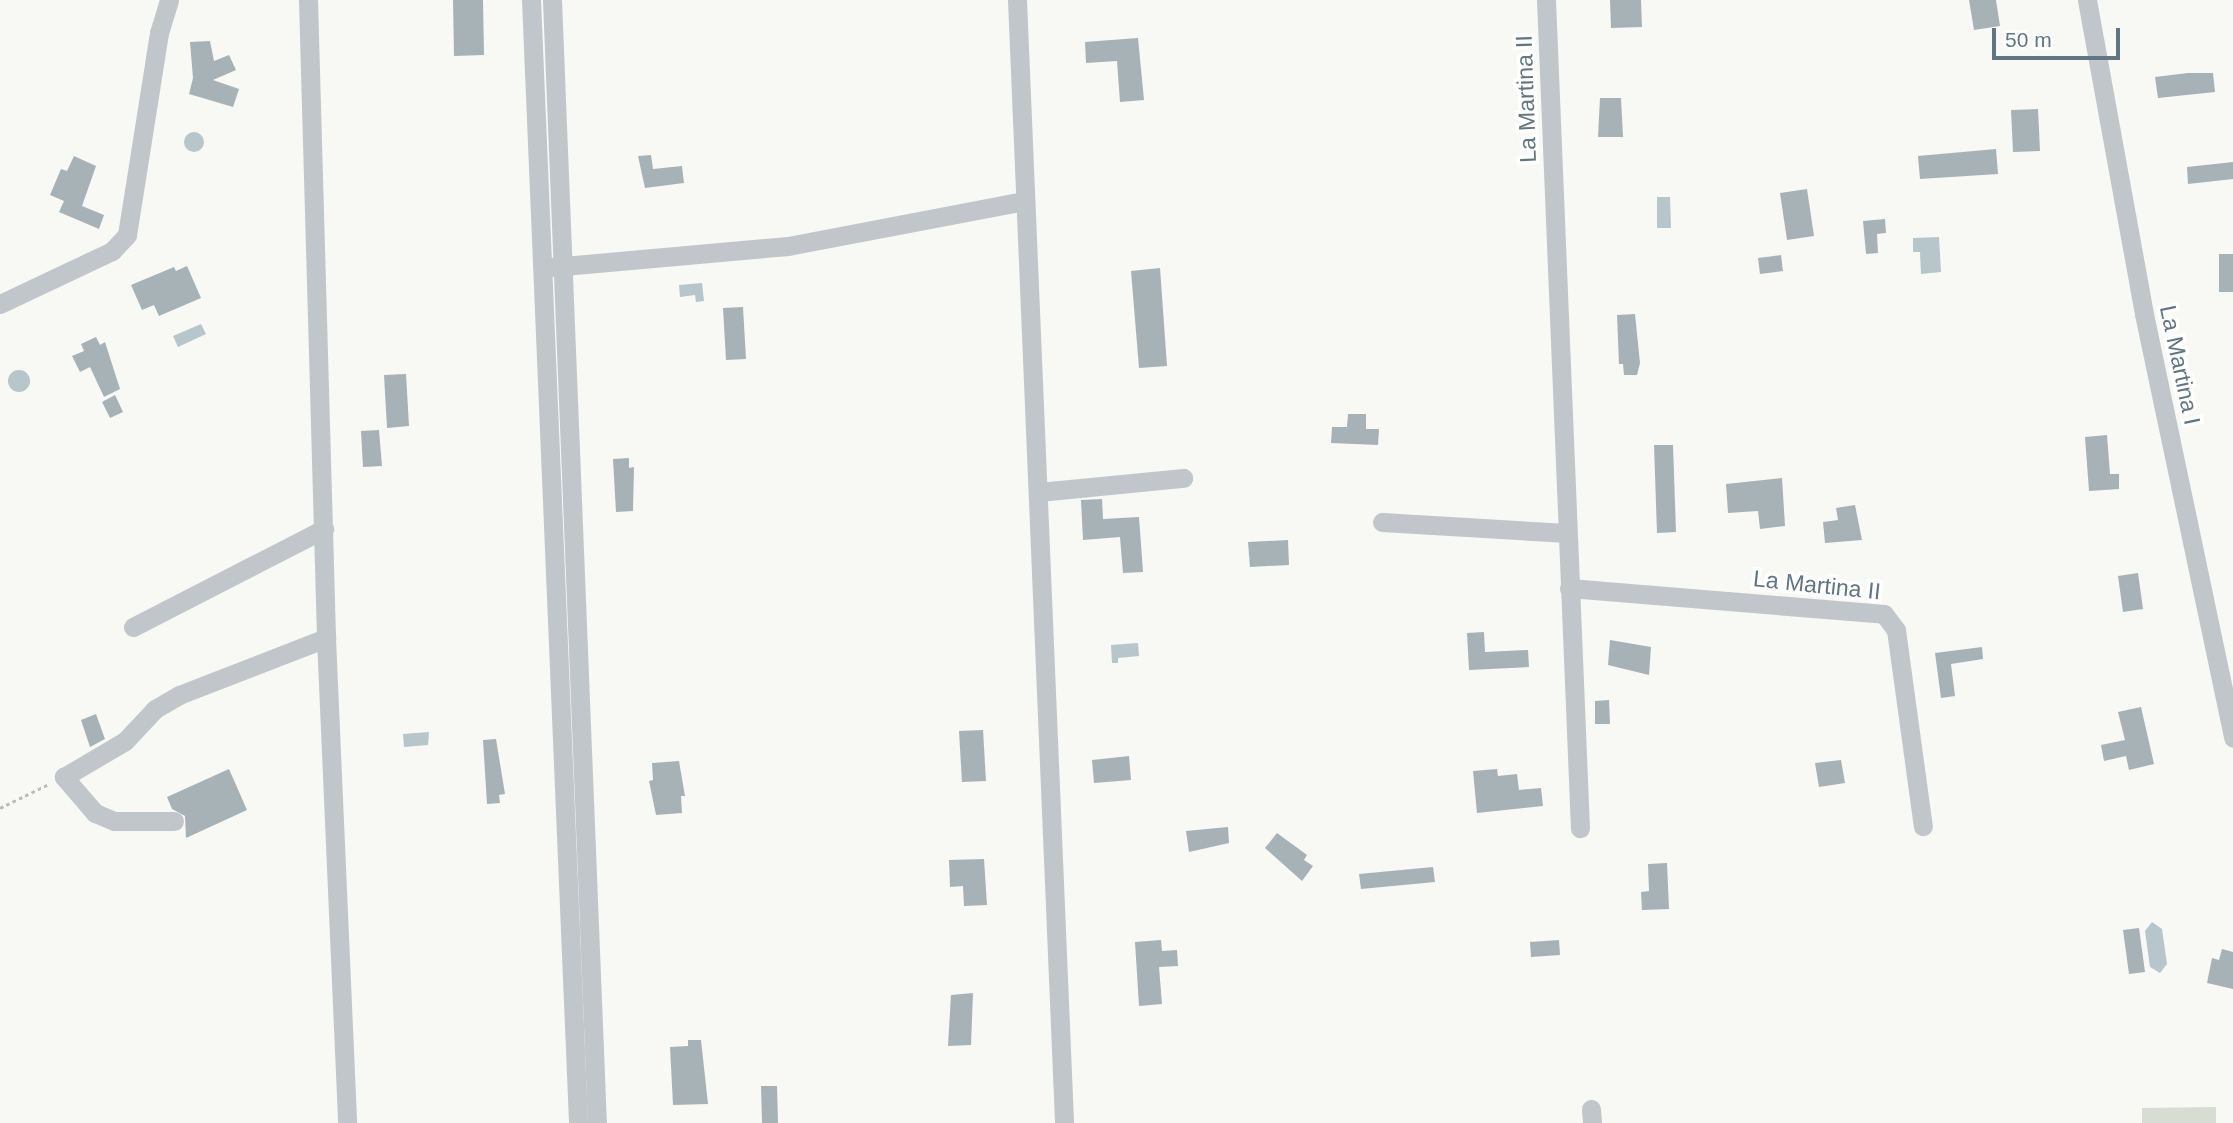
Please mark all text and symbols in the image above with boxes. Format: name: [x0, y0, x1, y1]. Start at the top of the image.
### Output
scale bar: [1995, 14, 2123, 58]
text: 50 m: [2005, 28, 2052, 51]
street label: La Martina II: [1510, 35, 1542, 163]
street label: La Martina I: [2154, 303, 2206, 427]
street label: La Martina II: [1752, 565, 1882, 605]

